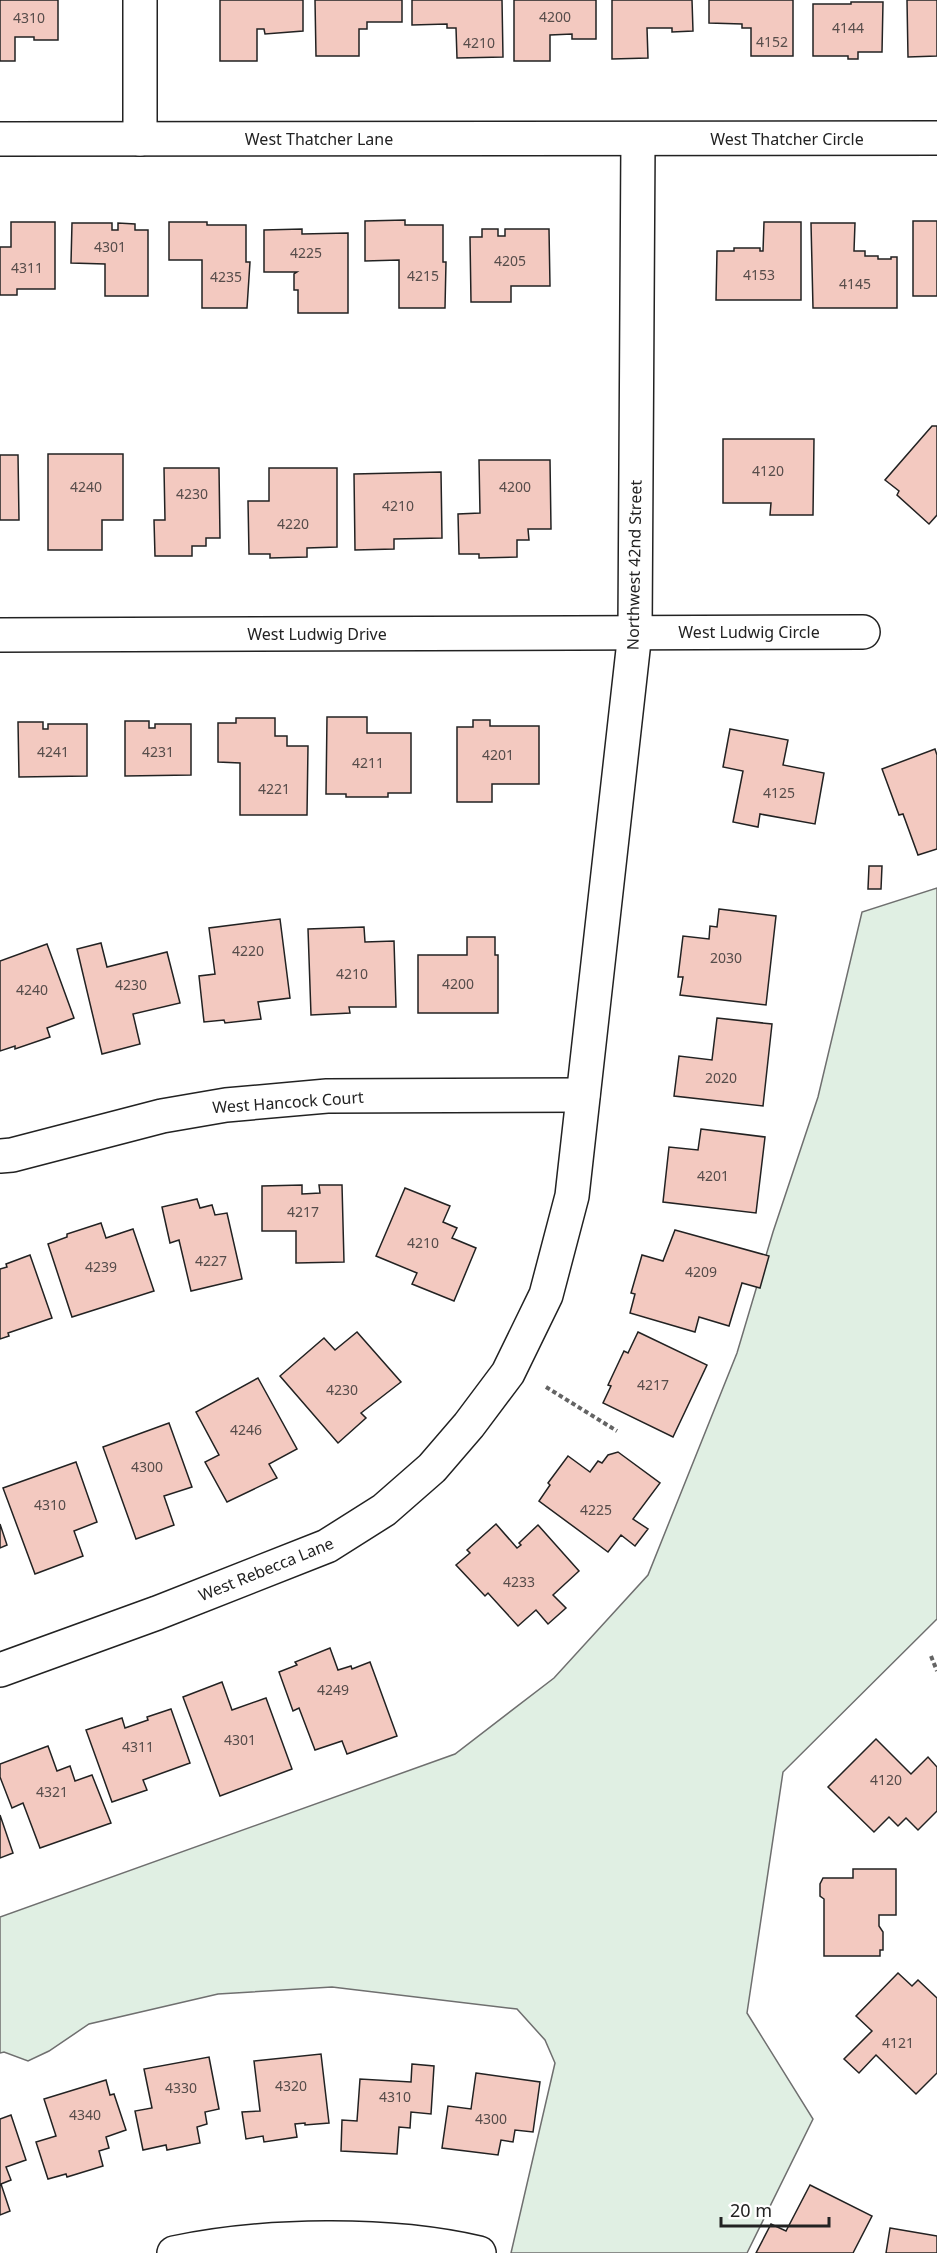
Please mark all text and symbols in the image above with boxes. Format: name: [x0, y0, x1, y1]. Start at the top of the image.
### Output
house number: 4200: [539, 7, 571, 26]
house number: 4310: [13, 8, 45, 27]
house number: 4144: [832, 18, 864, 37]
house number: 4152: [756, 32, 788, 51]
house number: 4210: [463, 33, 495, 52]
street label: West Thatcher Lane: [245, 128, 393, 150]
street label: West Thatcher Circle: [710, 128, 864, 150]
house number: 4301: [94, 237, 126, 256]
house number: 4225: [290, 243, 322, 262]
house number: 4205: [494, 251, 526, 270]
house number: 4311: [11, 258, 43, 277]
house number: 4153: [743, 265, 775, 284]
house number: 4215: [407, 266, 439, 285]
house number: 4235: [210, 267, 242, 286]
house number: 4145: [839, 274, 871, 293]
house number: 4120: [752, 461, 784, 480]
house number: 4240: [70, 477, 102, 496]
house number: 4200: [499, 477, 531, 496]
street label: Northwest 42nd Street: [622, 480, 646, 650]
house number: 4230: [176, 484, 208, 503]
house number: 4210: [382, 496, 414, 515]
house number: 4220: [277, 514, 309, 533]
street label: West Ludwig Circle: [678, 621, 820, 643]
street label: West Ludwig Drive: [247, 623, 387, 645]
house number: 4241: [37, 742, 69, 761]
house number: 4231: [142, 742, 174, 761]
house number: 4201: [482, 745, 514, 764]
house number: 4211: [352, 753, 384, 772]
house number: 4221: [258, 779, 290, 798]
house number: 4125: [763, 783, 795, 802]
house number: 4220: [232, 941, 264, 960]
house number: 2030: [710, 948, 742, 967]
house number: 4210: [336, 964, 368, 983]
house number: 4200: [442, 974, 474, 993]
house number: 4230: [115, 975, 147, 994]
house number: 4240: [16, 980, 48, 999]
house number: 2020: [705, 1068, 737, 1087]
street label: West Hancock Court: [212, 1086, 365, 1118]
house number: 4201: [697, 1166, 729, 1185]
house number: 4217: [287, 1202, 319, 1221]
house number: 4210: [407, 1233, 439, 1252]
house number: 4227: [195, 1251, 227, 1270]
house number: 4239: [85, 1257, 117, 1276]
house number: 4209: [685, 1262, 717, 1281]
house number: 4217: [637, 1375, 669, 1394]
house number: 4230: [326, 1380, 358, 1399]
house number: 4246: [230, 1420, 262, 1439]
house number: 4300: [131, 1457, 163, 1476]
house number: 4310: [34, 1495, 66, 1514]
house number: 4225: [580, 1500, 612, 1519]
street label: West Rebecca Lane: [195, 1532, 337, 1606]
house number: 4233: [503, 1572, 535, 1591]
house number: 4249: [317, 1680, 349, 1699]
house number: 4301: [224, 1730, 256, 1749]
house number: 4311: [122, 1737, 154, 1756]
house number: 4120: [870, 1770, 902, 1789]
house number: 4321: [36, 1782, 68, 1801]
house number: 4121: [882, 2033, 914, 2052]
house number: 4320: [275, 2076, 307, 2095]
house number: 4330: [165, 2078, 197, 2097]
house number: 4310: [379, 2087, 411, 2106]
house number: 4340: [69, 2105, 101, 2124]
house number: 4300: [475, 2109, 507, 2128]
scale bar: [721, 2190, 829, 2228]
text: 20 m: [730, 2198, 772, 2222]

